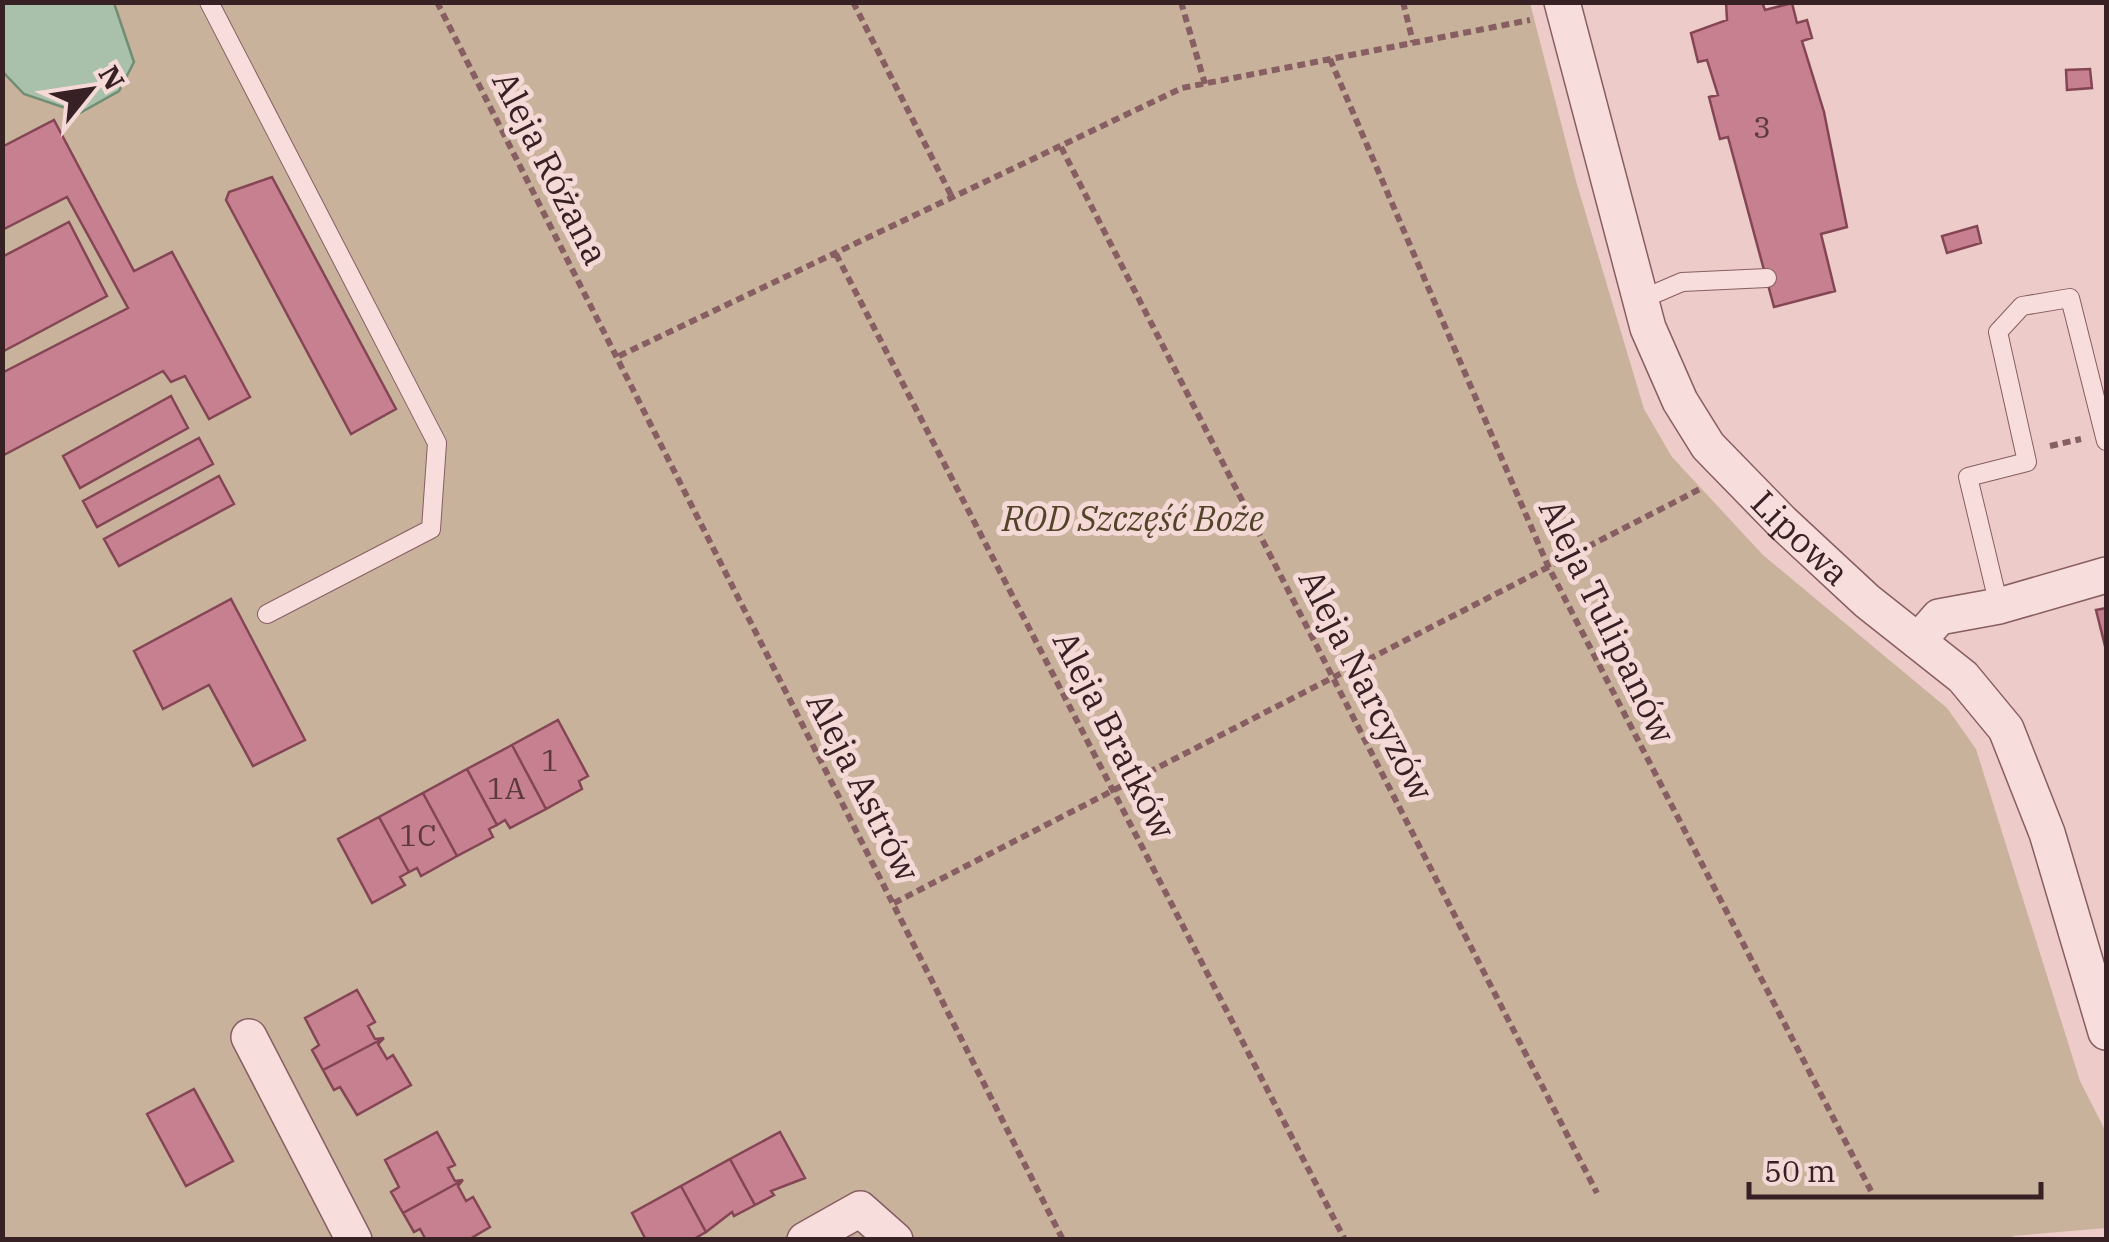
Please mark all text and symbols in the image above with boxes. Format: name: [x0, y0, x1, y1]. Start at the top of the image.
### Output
north arrow: [40, 40, 140, 140]
text: N: [91, 58, 134, 96]
street label: Aleja Różana: [482, 63, 619, 272]
house number: 3: [1753, 107, 1771, 146]
street label: Lipowa: [1741, 480, 1860, 595]
street label: Aleja Tulipanów: [1529, 491, 1687, 750]
park label: ROD Szczęść Boże: [1001, 495, 1265, 541]
street label: Aleja Narcyzów: [1289, 561, 1445, 808]
street label: Aleja Bratków: [1043, 623, 1187, 846]
street label: Aleja Astrów: [797, 684, 931, 889]
house number: 1: [541, 740, 559, 779]
house number: 1A: [487, 768, 526, 807]
house number: 1C: [399, 815, 437, 854]
scale bar: [1749, 1137, 2042, 1199]
text: 50 m: [1764, 1151, 1836, 1190]

